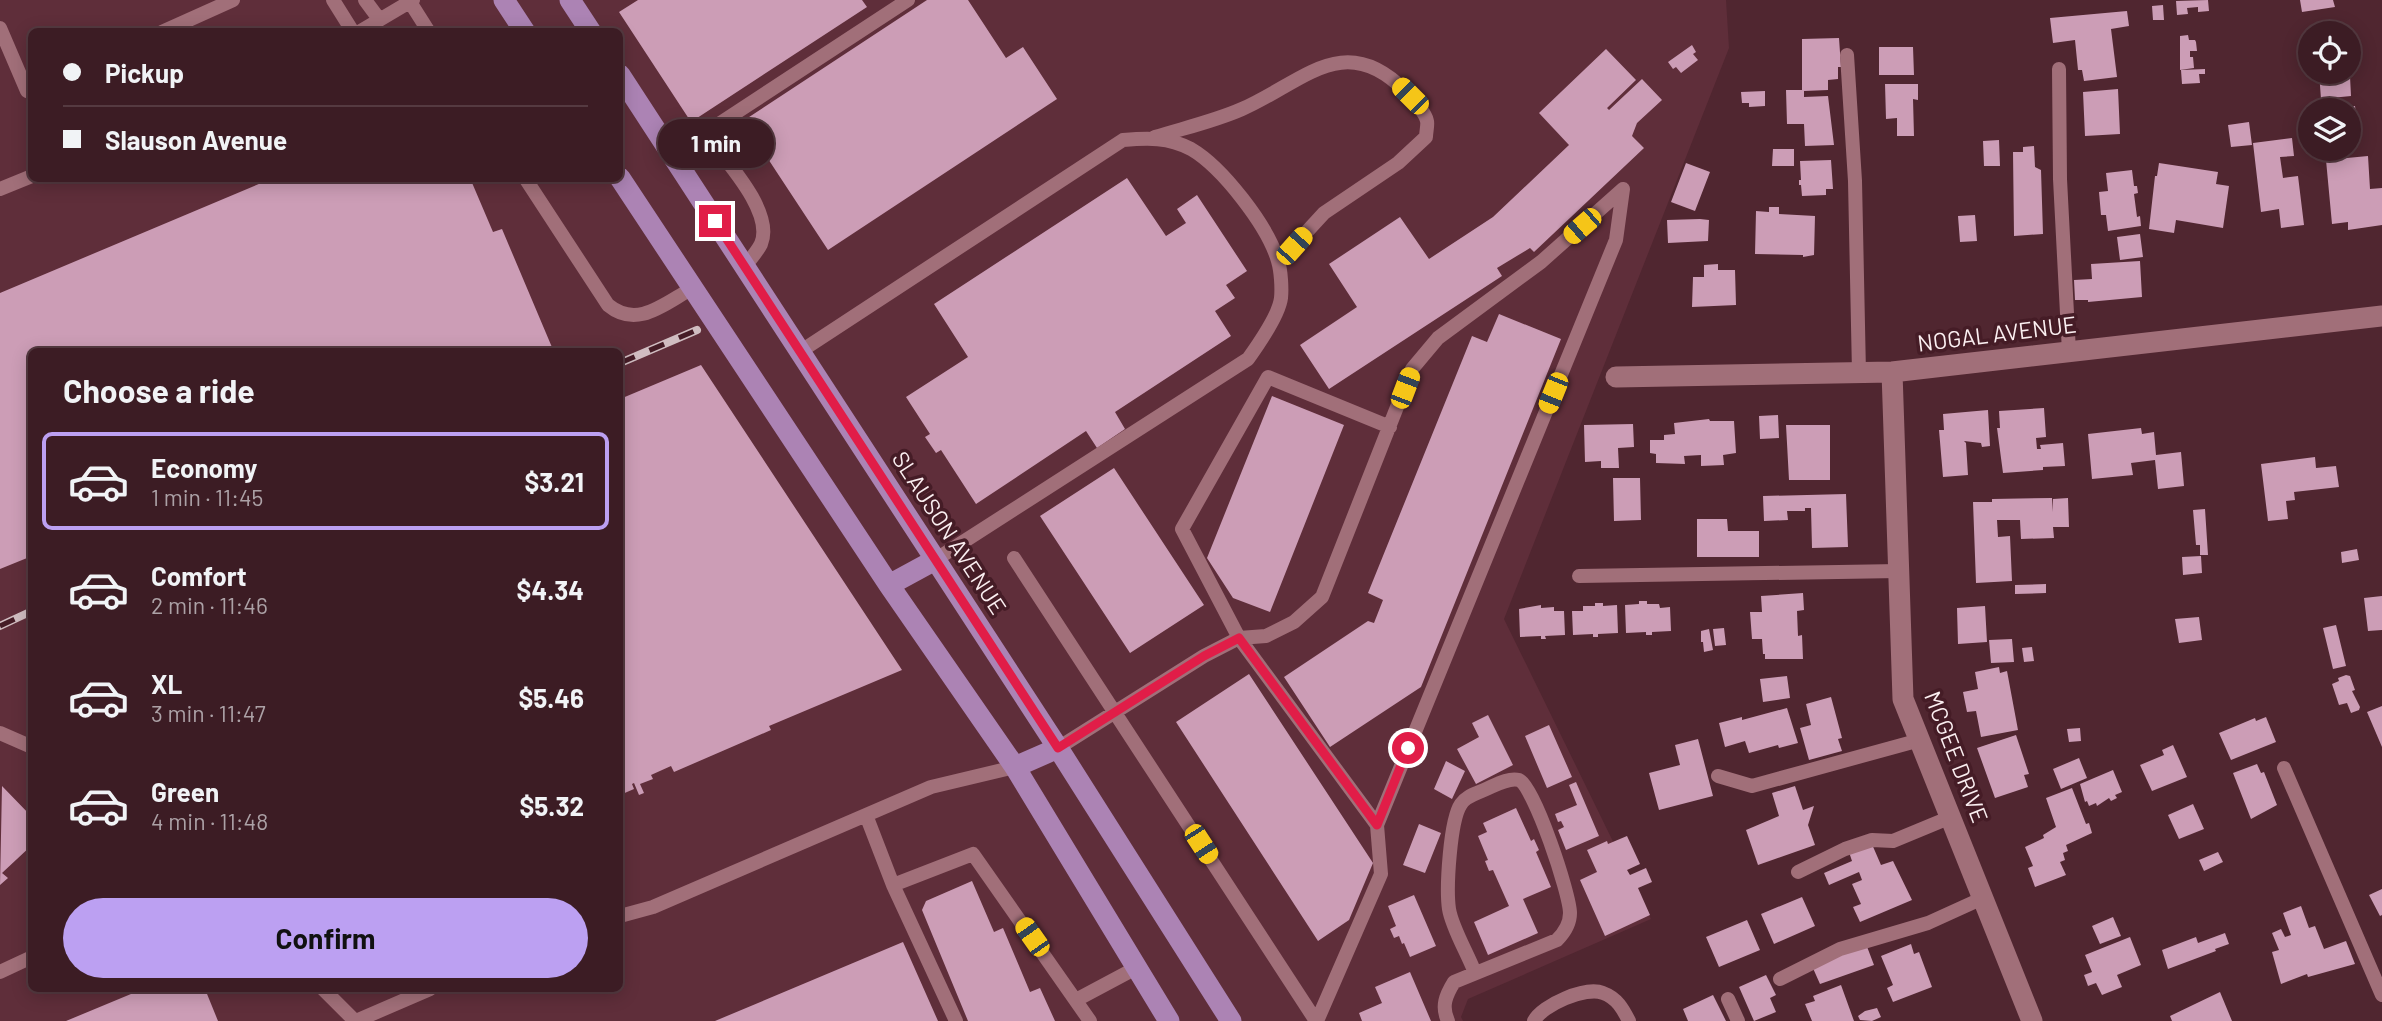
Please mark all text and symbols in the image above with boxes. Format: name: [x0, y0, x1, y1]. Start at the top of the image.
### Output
map controls: [2298, 21, 2361, 161]
button: locate: [2298, 21, 2361, 84]
text: Pickup: [105, 57, 184, 88]
car: [1388, 74, 1433, 118]
button: layers: [2298, 98, 2361, 161]
callout: 1 min: [657, 120, 773, 168]
text: Slauson Avenue: [105, 124, 287, 155]
text: 1 min: [691, 129, 741, 157]
car: [1560, 204, 1605, 248]
route end: [699, 205, 731, 237]
car: [1273, 223, 1316, 269]
street label: NOGAL AVENUE: [1916, 309, 2078, 357]
car: [1388, 365, 1423, 411]
car: [1536, 370, 1571, 416]
text: Choose a ride: [63, 371, 255, 409]
street label: SLAUSON AVENUE: [887, 446, 1013, 619]
icon: car: [67, 450, 130, 513]
text: Economy: [151, 452, 257, 483]
text: $3.21: [524, 466, 584, 497]
text: 1 min · 11:45: [151, 483, 263, 511]
icon: car: [67, 558, 130, 621]
text: Comfort: [151, 560, 247, 591]
text: $4.34: [517, 574, 584, 605]
text: 2 min · 11:46: [151, 591, 268, 619]
icon: car: [67, 666, 130, 729]
text: XL: [151, 668, 182, 699]
text: $5.46: [518, 682, 584, 713]
street label: MCGEE DRIVE: [1919, 687, 1995, 826]
text: 3 min · 11:47: [151, 699, 266, 727]
route start: [1392, 732, 1424, 764]
icon: car: [67, 774, 130, 837]
text: Green: [151, 776, 219, 807]
text: $5.32: [519, 790, 584, 821]
text: 4 min · 11:48: [151, 807, 268, 835]
car: [1181, 821, 1222, 867]
button: Confirm: [63, 898, 588, 978]
car: [1012, 914, 1053, 960]

